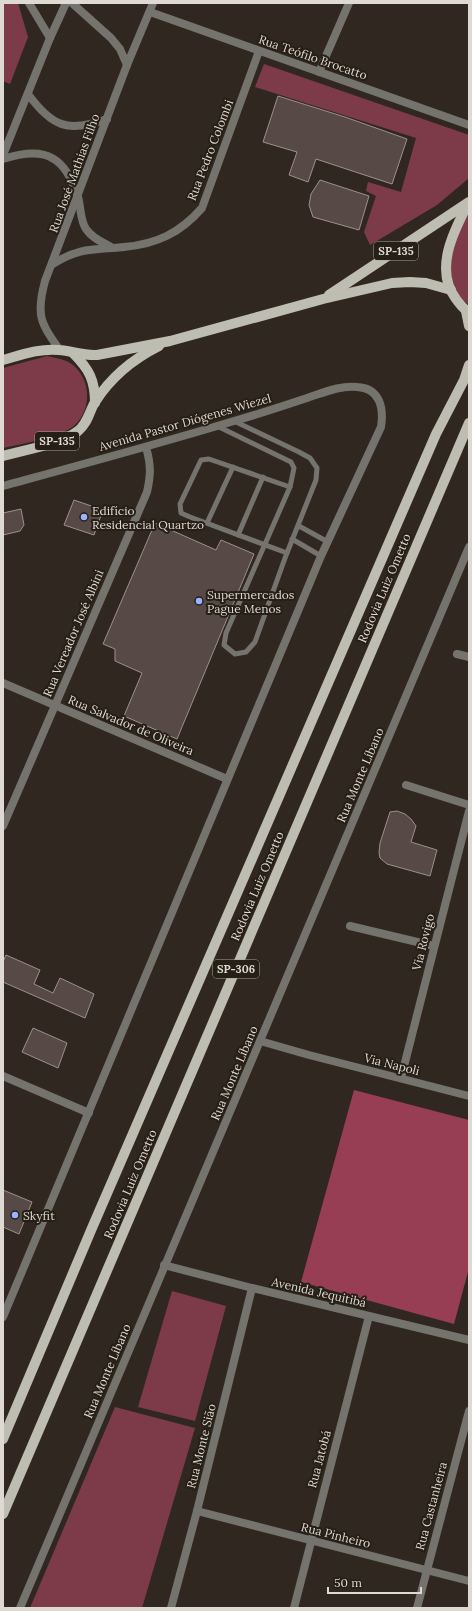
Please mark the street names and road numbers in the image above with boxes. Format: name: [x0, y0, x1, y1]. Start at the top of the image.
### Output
street label: Rua Teófilo Brocatto: [257, 31, 369, 83]
street label: Rua Pedro Colombi: [184, 97, 236, 203]
street label: Rua José Mathias Filho: [46, 112, 102, 234]
road number: SP-135: [374, 242, 418, 260]
street label: Avenida Pastor Diógenes Wiezel: [96, 390, 273, 454]
road number: SP-135: [35, 432, 79, 450]
street label: Rodovia Luiz Ometto: [354, 531, 414, 645]
street label: Rua Vereador José Albini: [39, 567, 107, 699]
street label: Rua Salvador de Oliveira: [66, 692, 196, 758]
street label: Rua Monte Líbano: [333, 725, 387, 825]
street label: Rodovia Luiz Ometto: [227, 829, 287, 943]
street label: Via Rovigo: [408, 912, 437, 973]
road number: SP-306: [213, 960, 259, 978]
street label: Rua Monte Líbano: [207, 1023, 261, 1123]
street label: Via Napoli: [362, 1050, 421, 1078]
street label: Rodovia Luiz Ometto: [100, 1127, 160, 1241]
street label: Avenida Jequitibá: [269, 1274, 368, 1310]
street label: Rua Monte Líbano: [80, 1321, 134, 1421]
street label: Rua Monte Sião: [183, 1402, 219, 1490]
street label: Rua Jatobá: [304, 1428, 334, 1490]
street label: Rua Castanheira: [412, 1460, 450, 1552]
street label: Rua Pinheiro: [300, 1519, 372, 1551]

